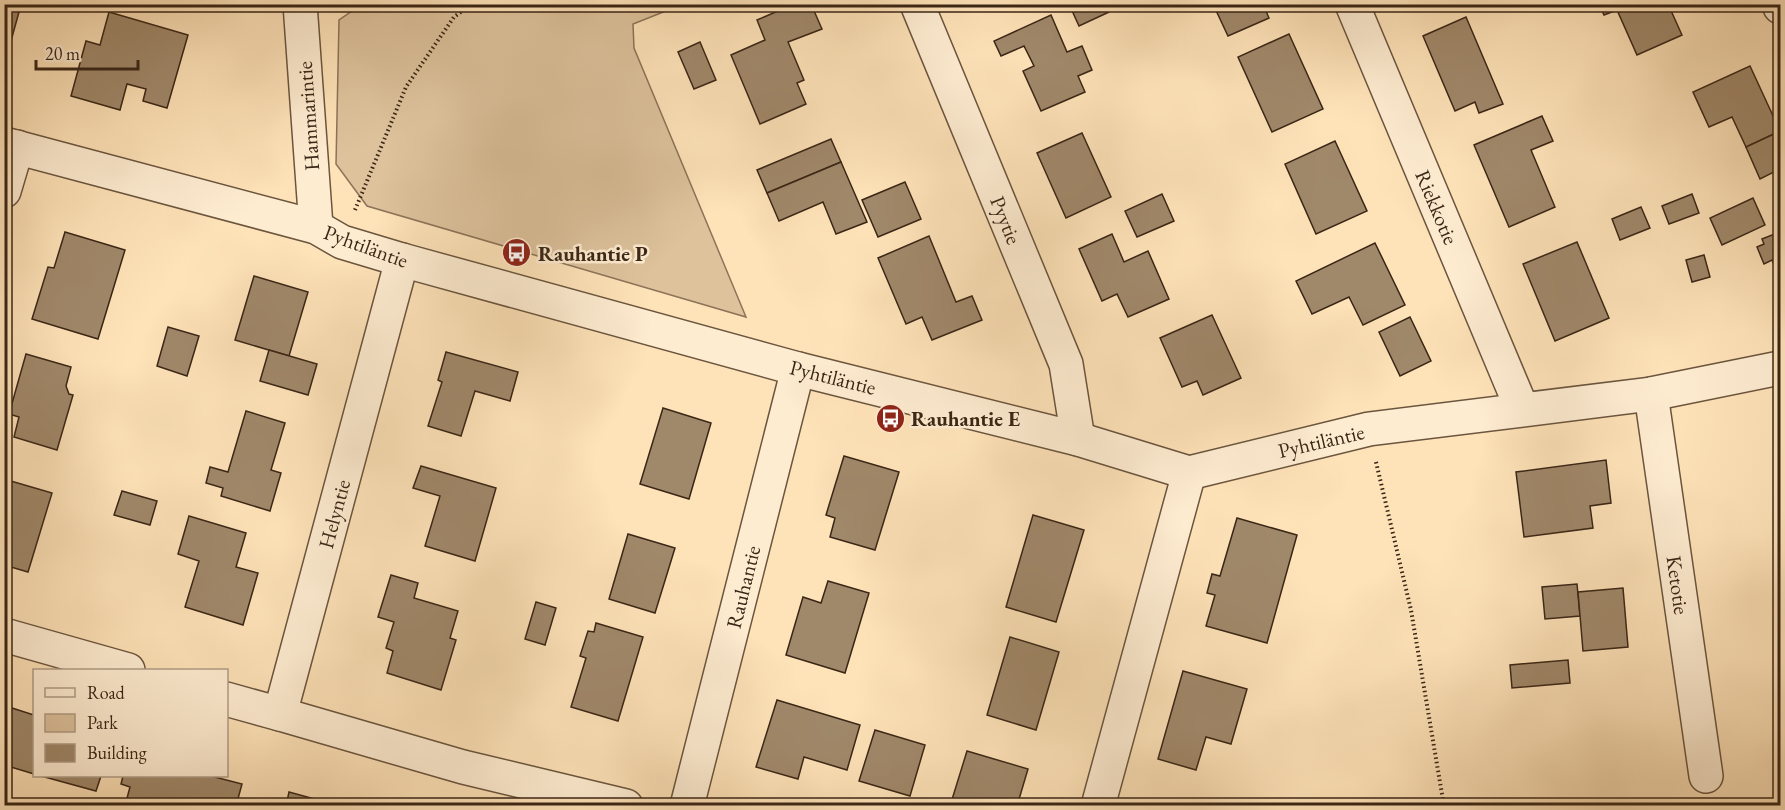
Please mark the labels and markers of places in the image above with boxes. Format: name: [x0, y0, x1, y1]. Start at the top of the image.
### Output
bus stop icon: Rauhantie P: [501, 237, 533, 269]
place label: Rauhantie P: [538, 240, 648, 267]
bus stop icon: Rauhantie E: [874, 402, 906, 434]
place label: Rauhantie E: [911, 405, 1020, 432]

